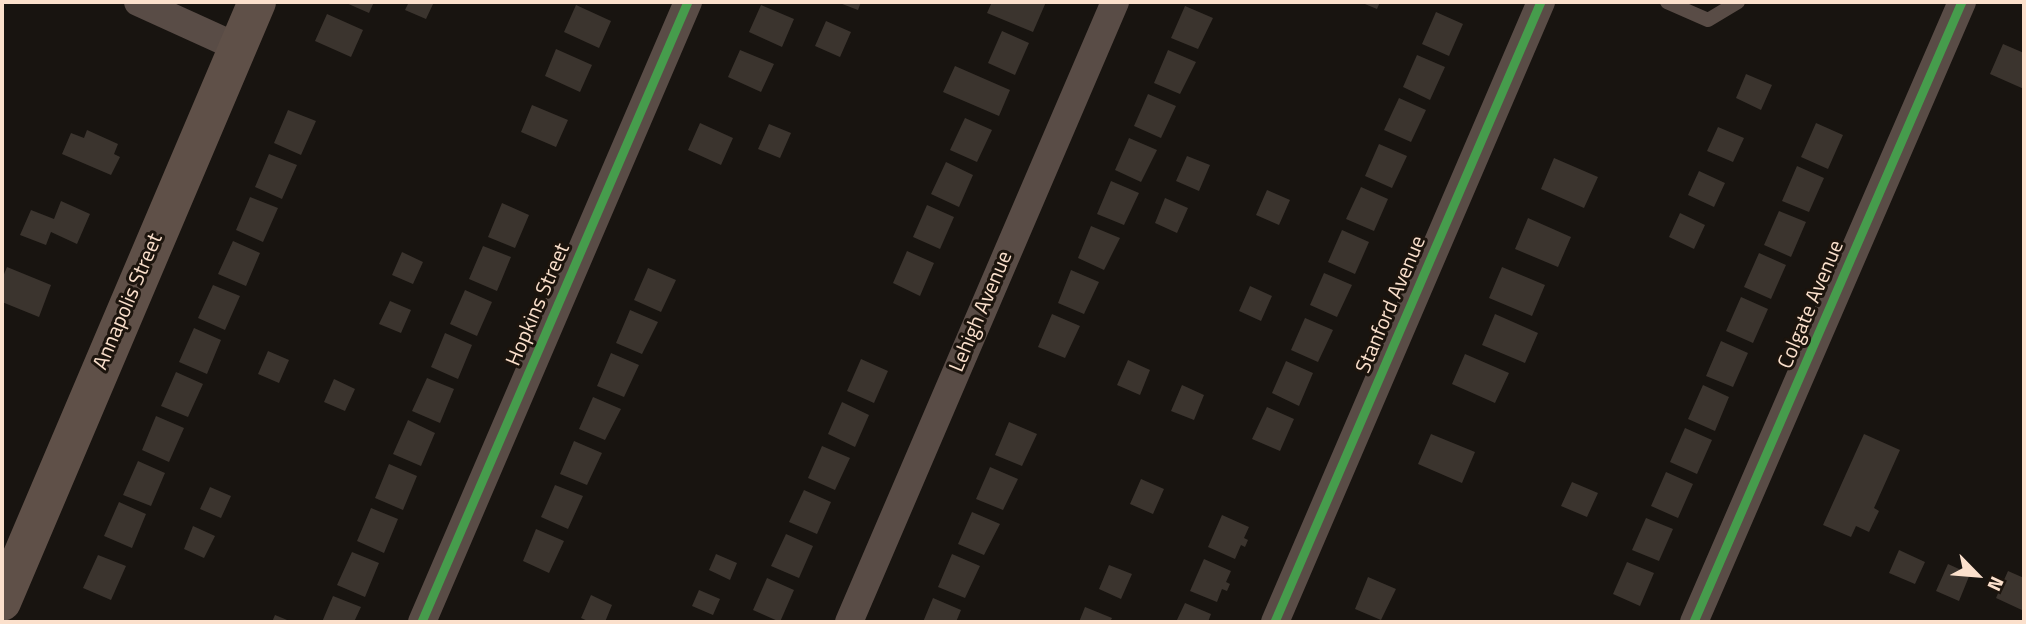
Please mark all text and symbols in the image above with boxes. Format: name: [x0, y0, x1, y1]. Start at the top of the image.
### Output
street label: Annapolis Street: [89, 230, 169, 374]
street label: Stanford Avenue: [1352, 233, 1432, 377]
street label: Colgate Avenue: [1774, 237, 1850, 373]
street label: Hopkins Street: [502, 240, 576, 370]
street label: Lehigh Avenue: [945, 248, 1019, 376]
north arrow: [1942, 540, 2012, 610]
text: N: [1981, 572, 2012, 596]

